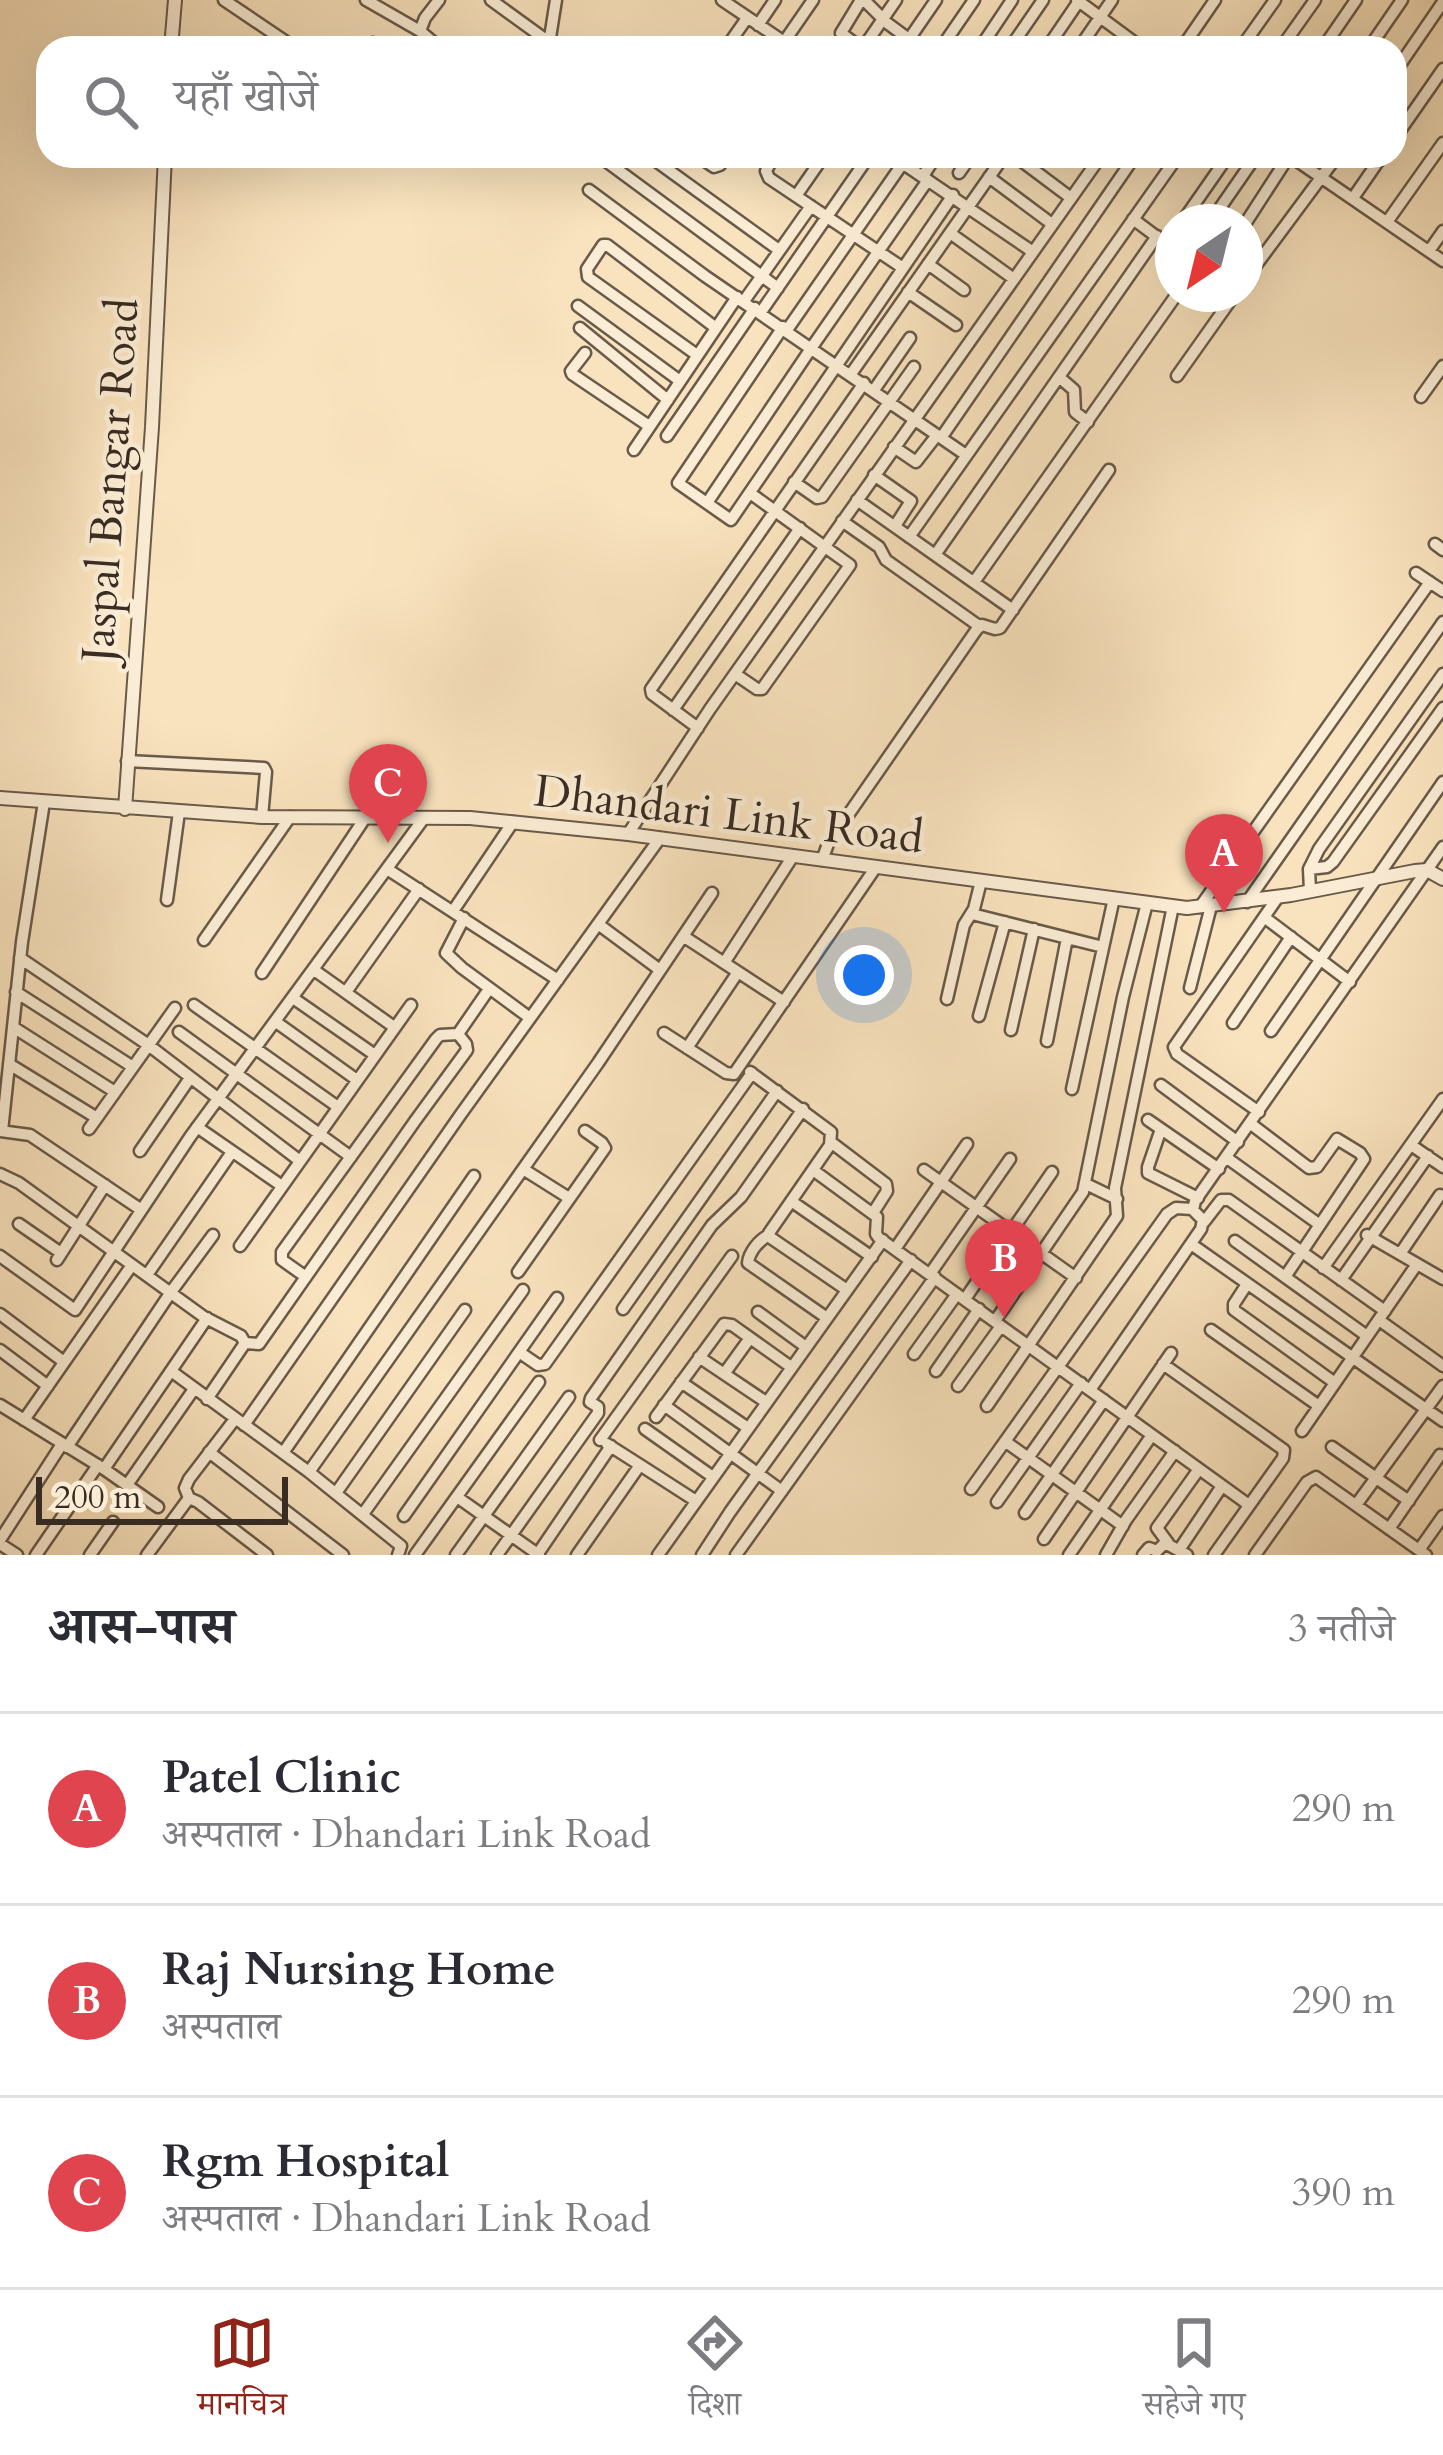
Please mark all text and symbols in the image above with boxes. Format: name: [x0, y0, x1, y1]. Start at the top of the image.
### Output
search box: [36, 36, 1407, 168]
text: यहाँ खोजें: [174, 66, 318, 127]
icon: search: [78, 69, 144, 135]
north arrow: [1155, 204, 1263, 312]
street label: Jaspal Bangar Road: [67, 296, 154, 670]
pin: C: [349, 744, 427, 843]
street label: Dhandari Link Road: [531, 760, 927, 869]
pin: A: [1185, 814, 1263, 913]
your location: [834, 945, 894, 1005]
pin: B: [965, 1219, 1043, 1318]
scale bar: [36, 1471, 288, 1524]
text: 200 m: [54, 1475, 141, 1520]
text: आस-पास: [48, 1592, 234, 1662]
text: 3 नतीजे: [1288, 1602, 1395, 1655]
text: Patel Clinic: [162, 1747, 401, 1808]
text: A: [72, 1782, 102, 1835]
text: 290 m: [1292, 1782, 1395, 1835]
text: अस्पताल · Dhandari Link Road: [162, 1808, 651, 1861]
text: Raj Nursing Home: [162, 1939, 556, 2000]
text: B: [73, 1974, 101, 2027]
text: 290 m: [1292, 1974, 1395, 2027]
text: अस्पताल: [162, 2000, 281, 2053]
text: Rgm Hospital: [162, 2131, 449, 2192]
text: C: [72, 2166, 102, 2219]
text: 390 m: [1292, 2166, 1395, 2219]
text: अस्पताल · Dhandari Link Road: [162, 2192, 651, 2245]
tab: मानचित्र: [197, 2310, 287, 2436]
tab: दिशा: [682, 2310, 748, 2436]
tab: सहेजे गए: [1143, 2310, 1246, 2436]

